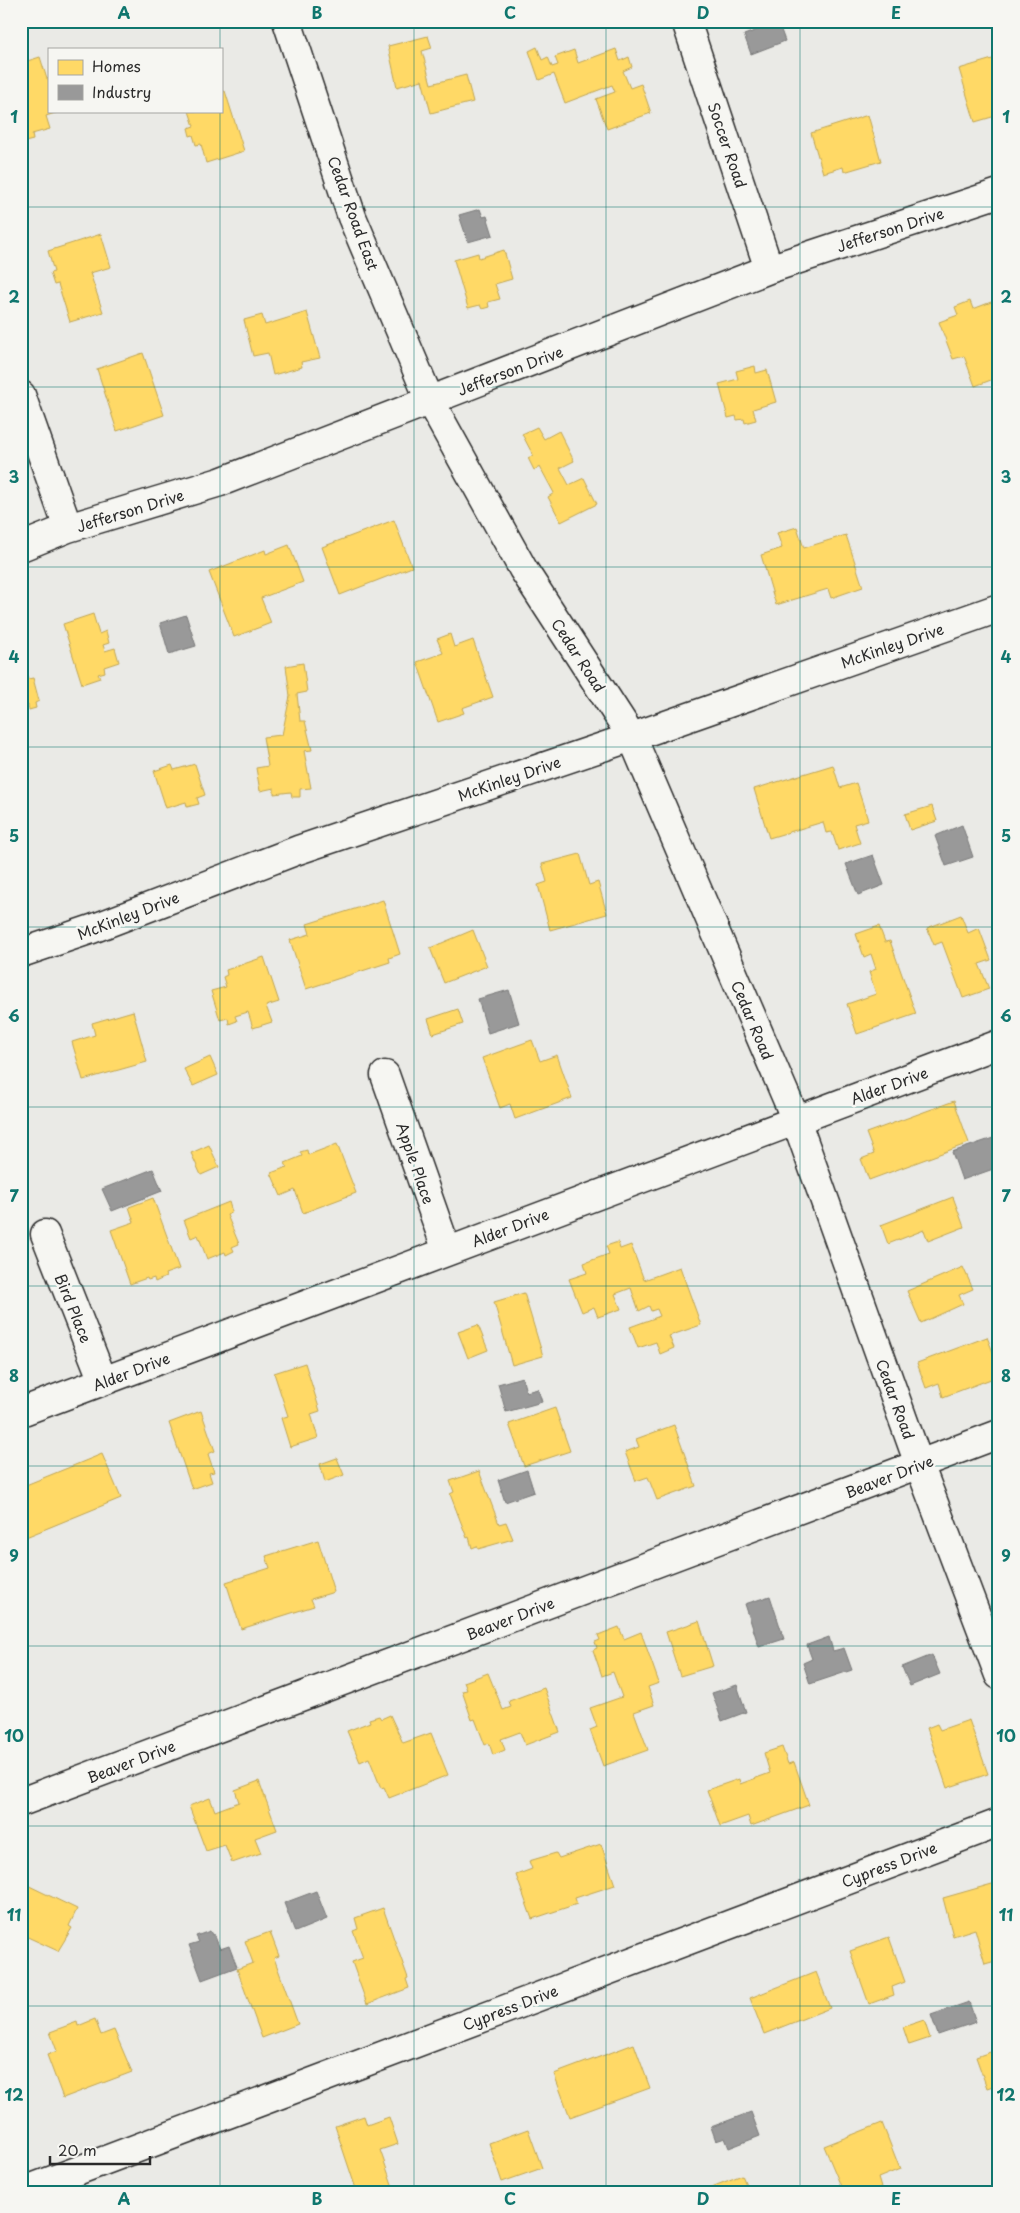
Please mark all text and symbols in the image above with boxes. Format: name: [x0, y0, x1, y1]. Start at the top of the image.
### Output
text: A: [118, 0, 131, 24]
text: B: [312, 0, 323, 24]
text: C: [504, 0, 516, 24]
text: D: [697, 0, 709, 24]
text: E: [891, 0, 901, 24]
legend: [48, 48, 222, 112]
text: Homes: [92, 54, 141, 77]
text: Industry: [92, 80, 151, 103]
street label: Soccer Road: [703, 99, 753, 191]
text: 1: [10, 104, 18, 128]
text: 1: [1002, 104, 1010, 128]
street label: Cedar Road East: [323, 153, 385, 273]
street label: Jefferson Drive: [833, 201, 947, 257]
text: 2: [8, 284, 20, 308]
text: 2: [1000, 284, 1012, 308]
street label: Jefferson Drive: [454, 339, 566, 401]
text: 3: [9, 464, 19, 488]
text: 3: [1001, 464, 1011, 488]
street label: Jefferson Drive: [73, 483, 187, 537]
street label: Cedar Road: [546, 613, 612, 697]
street label: McKinley Drive: [837, 617, 947, 673]
text: 4: [9, 644, 20, 668]
text: 4: [1001, 644, 1012, 668]
street label: McKinley Drive: [454, 750, 564, 806]
text: 5: [9, 823, 19, 847]
text: 5: [1001, 823, 1011, 847]
street label: McKinley Drive: [74, 885, 182, 945]
street label: Cedar Road: [726, 977, 780, 1063]
text: 6: [8, 1003, 20, 1027]
text: 6: [1000, 1003, 1012, 1027]
street label: Alder Drive: [847, 1060, 931, 1110]
street label: Apple Place: [391, 1119, 441, 1207]
text: 7: [9, 1183, 19, 1207]
text: 7: [1001, 1183, 1011, 1207]
street label: Alder Drive: [468, 1202, 552, 1252]
street label: Bird Place: [50, 1270, 98, 1346]
street label: Alder Drive: [89, 1346, 173, 1396]
street label: Cedar Road: [871, 1356, 921, 1442]
text: 8: [9, 1363, 19, 1387]
text: 8: [1001, 1363, 1011, 1387]
street label: Beaver Drive: [842, 1449, 936, 1503]
text: 9: [9, 1543, 19, 1567]
text: 9: [1001, 1543, 1011, 1567]
street label: Beaver Drive: [463, 1591, 557, 1645]
text: 10: [4, 1723, 24, 1747]
text: 10: [996, 1723, 1016, 1747]
street label: Beaver Drive: [84, 1734, 178, 1788]
street label: Cypress Drive: [838, 1835, 940, 1893]
text: 11: [7, 1902, 21, 1926]
text: 11: [999, 1902, 1013, 1926]
street label: Cypress Drive: [459, 1978, 561, 2036]
text: 12: [5, 2082, 23, 2106]
text: 12: [997, 2082, 1015, 2106]
scale bar: [50, 2133, 150, 2165]
text: 20 m: [58, 2138, 97, 2161]
text: A: [118, 2186, 131, 2210]
text: B: [312, 2186, 323, 2210]
text: C: [504, 2186, 516, 2210]
text: D: [697, 2186, 709, 2210]
text: E: [891, 2186, 901, 2210]

